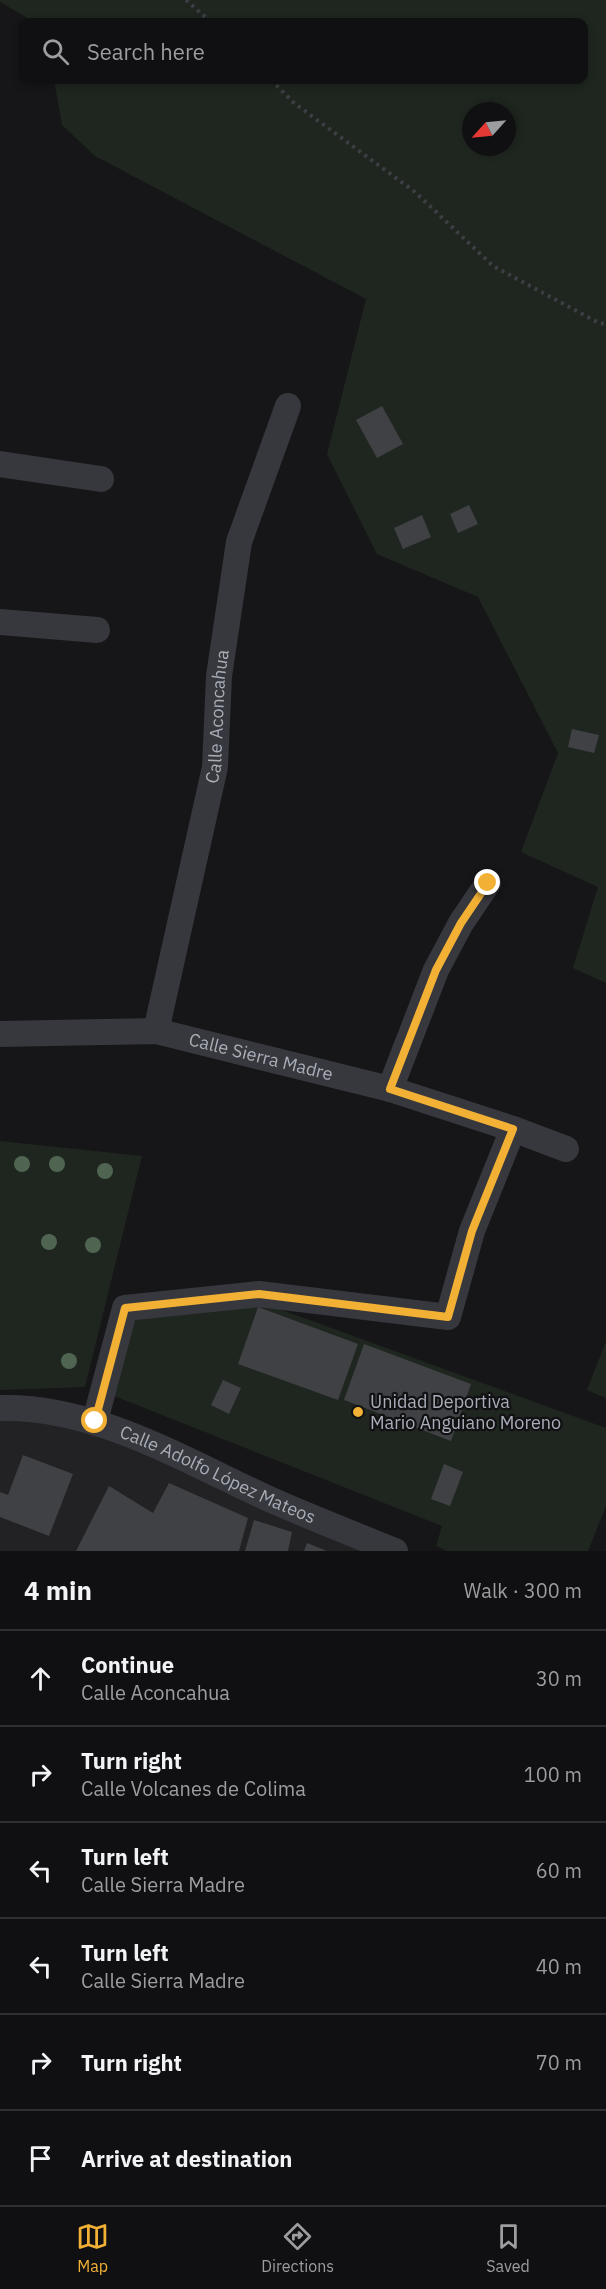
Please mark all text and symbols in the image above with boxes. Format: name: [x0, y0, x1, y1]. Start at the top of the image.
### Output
search box: [18, 18, 588, 84]
icon: search: [39, 35, 72, 68]
text: Search here: [87, 37, 205, 66]
north arrow: [462, 102, 516, 156]
street label: Calle Aconcahua: [200, 648, 234, 786]
route end: [474, 869, 500, 895]
street label: Calle Sierra Madre: [186, 1028, 335, 1085]
place label: Unidad Deportiva Mario Anguiano Moreno: [370, 1390, 561, 1434]
marker: Unidad Deportiva Mario Anguiano Moreno: [351, 1405, 365, 1419]
route start: [81, 1407, 107, 1433]
street label: Calle Adolfo López Mateos: [117, 1420, 319, 1529]
text: 4 min: [24, 1573, 92, 1607]
text: Walk · 300 m: [464, 1577, 582, 1604]
text: Continue: [81, 1650, 174, 1679]
icon: ahead: [24, 1662, 57, 1695]
text: 30 m: [536, 1665, 582, 1692]
text: Calle Aconcahua: [81, 1679, 230, 1706]
text: Turn right: [81, 1746, 182, 1775]
icon: right: [24, 1758, 57, 1791]
text: 100 m: [524, 1761, 582, 1788]
text: Calle Volcanes de Colima: [81, 1775, 306, 1802]
text: Turn left: [81, 1842, 169, 1871]
icon: left: [24, 1854, 57, 1887]
text: 60 m: [536, 1857, 582, 1884]
text: Calle Sierra Madre: [81, 1871, 245, 1898]
text: Turn left: [81, 1938, 169, 1967]
icon: left: [24, 1950, 57, 1983]
text: 40 m: [536, 1953, 582, 1980]
text: Calle Sierra Madre: [81, 1967, 245, 1994]
icon: right: [24, 2046, 57, 2079]
text: Turn right: [81, 2048, 182, 2077]
text: 70 m: [536, 2049, 582, 2076]
icon: arrive: [24, 2142, 57, 2175]
text: Arrive at destination: [81, 2144, 292, 2173]
tab: Map: [76, 2220, 109, 2276]
tab: Directions: [261, 2220, 334, 2276]
tab: Saved: [486, 2220, 530, 2276]

